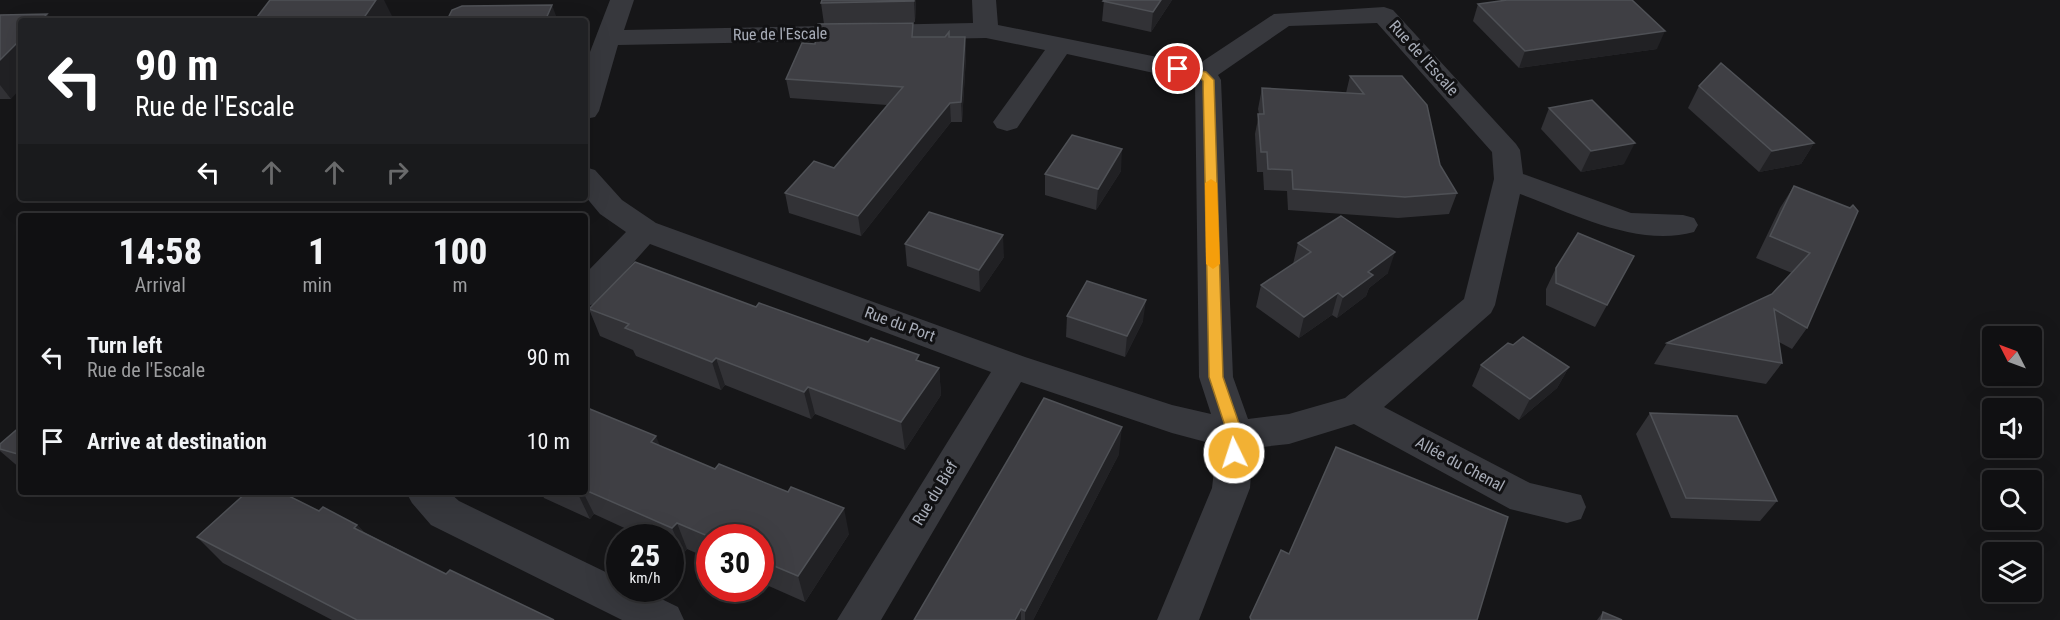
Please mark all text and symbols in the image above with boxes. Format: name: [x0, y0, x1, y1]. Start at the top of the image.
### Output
street label: Rue de l'Escale: [1385, 17, 1463, 99]
street label: Rue de l'Escale: [733, 24, 827, 44]
text: 90 m: [135, 41, 218, 90]
icon: left: [36, 42, 114, 120]
pin: [1152, 43, 1203, 94]
icon: arrive: [1161, 52, 1194, 85]
text: Rue de l'Escale: [135, 91, 294, 123]
icon: left: [192, 156, 225, 189]
icon: ahead: [255, 156, 288, 189]
icon: ahead: [318, 156, 351, 189]
icon: right: [381, 156, 414, 189]
text: 14:58: [119, 231, 202, 273]
text: 1: [308, 231, 326, 273]
text: 100: [432, 231, 487, 273]
text: Arrival: [135, 273, 186, 297]
text: min: [303, 273, 332, 297]
text: m: [452, 273, 467, 297]
street label: Rue du Port: [862, 302, 938, 346]
north arrow: [1982, 326, 2042, 386]
map controls: [1982, 326, 2042, 602]
text: Turn left: [87, 333, 162, 358]
icon: left: [36, 341, 69, 374]
text: 90 m: [527, 345, 570, 370]
text: Rue de l'Escale: [87, 358, 205, 382]
button: sound: [1982, 398, 2042, 458]
position arrow: [1202, 421, 1266, 485]
icon: arrive: [36, 425, 69, 458]
text: Arrive at destination: [87, 429, 267, 454]
text: 10 m: [527, 429, 570, 454]
street label: Allée du Chenal: [1412, 433, 1508, 495]
street label: Rue du Bief: [908, 457, 962, 529]
button: search: [1982, 470, 2042, 530]
speed limit sign: 30: [696, 524, 774, 602]
text: 25: [630, 538, 660, 573]
button: layers: [1982, 542, 2042, 602]
text: km/h: [630, 569, 660, 587]

